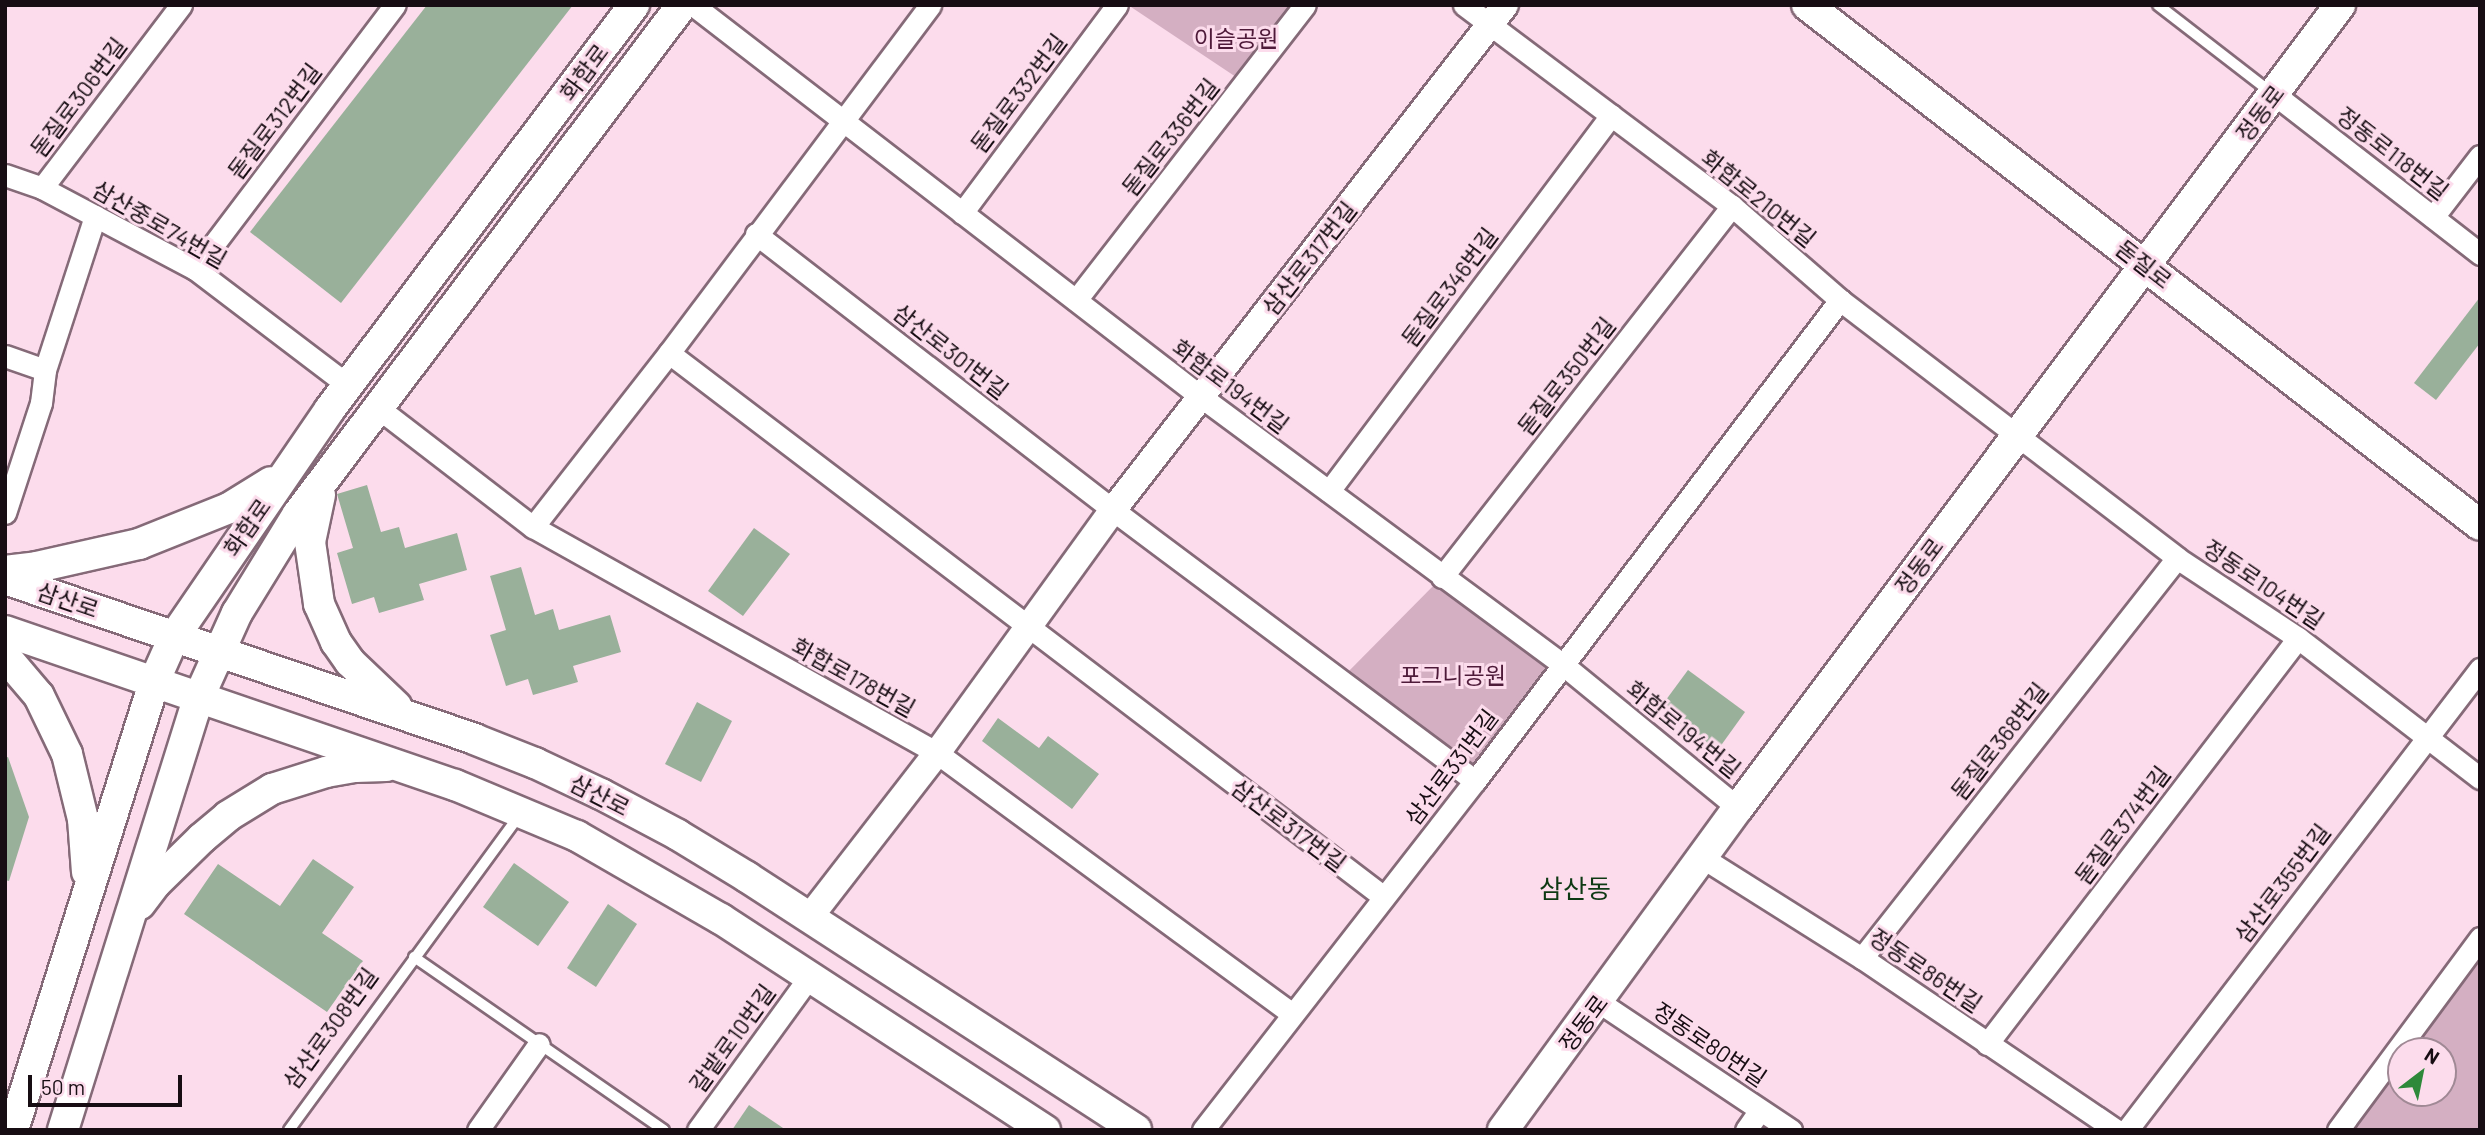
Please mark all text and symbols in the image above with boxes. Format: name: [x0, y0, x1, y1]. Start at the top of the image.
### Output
park label: 이슬공원: [1194, 24, 1278, 52]
street label: 돋질로332번길: [964, 28, 1072, 158]
street label: 돋질로306번길: [24, 32, 132, 162]
street label: 화합로: [554, 38, 614, 106]
street label: 돋질로312번길: [221, 58, 327, 184]
street label: 돋질로336번길: [1116, 73, 1224, 201]
street label: 정동로: [2230, 79, 2290, 147]
street label: 정동로118번길: [2332, 101, 2454, 205]
street label: 화합로210번길: [1696, 144, 1822, 252]
street label: 삼산중로74번길: [88, 174, 232, 274]
street label: 삼산로317번길: [1256, 196, 1362, 320]
street label: 돋질로346번길: [1395, 222, 1503, 352]
street label: 돋질로: [2110, 234, 2178, 294]
street label: 삼산로301번길: [888, 298, 1014, 404]
street label: 돋질로350번길: [1511, 311, 1621, 441]
street label: 화합로194번길: [1167, 333, 1295, 439]
street label: 화합로: [217, 493, 277, 561]
street label: 정동로: [1889, 532, 1949, 600]
street label: 정동로104번길: [2198, 534, 2330, 634]
street label: 삼산로: [33, 577, 103, 623]
street label: 화합로178번길: [788, 632, 920, 722]
park label: 포그니공원: [1400, 661, 1506, 689]
street label: 화합로194번길: [1621, 675, 1747, 783]
street label: 돋질로368번길: [1945, 677, 2053, 805]
street label: 삼산로331번길: [1399, 704, 1503, 830]
street label: 돋질로374번길: [2068, 760, 2176, 890]
street label: 삼산로: [565, 768, 635, 822]
street label: 삼산로317번길: [1226, 773, 1352, 877]
street label: 삼산로355번길: [2228, 818, 2336, 948]
district label: 삼산동: [1539, 872, 1611, 904]
street label: 정동로86번길: [1865, 922, 1987, 1018]
street label: 삼산로308번길: [277, 962, 383, 1094]
street label: 갈밭로10번길: [684, 979, 780, 1097]
street label: 정동로: [1553, 989, 1613, 1057]
street label: 정동로80번길: [1648, 996, 1772, 1092]
north arrow: [2387, 1037, 2457, 1107]
text: N: [2421, 1042, 2444, 1069]
scale bar: [32, 1062, 186, 1106]
text: 50 m: [41, 1074, 85, 1099]

